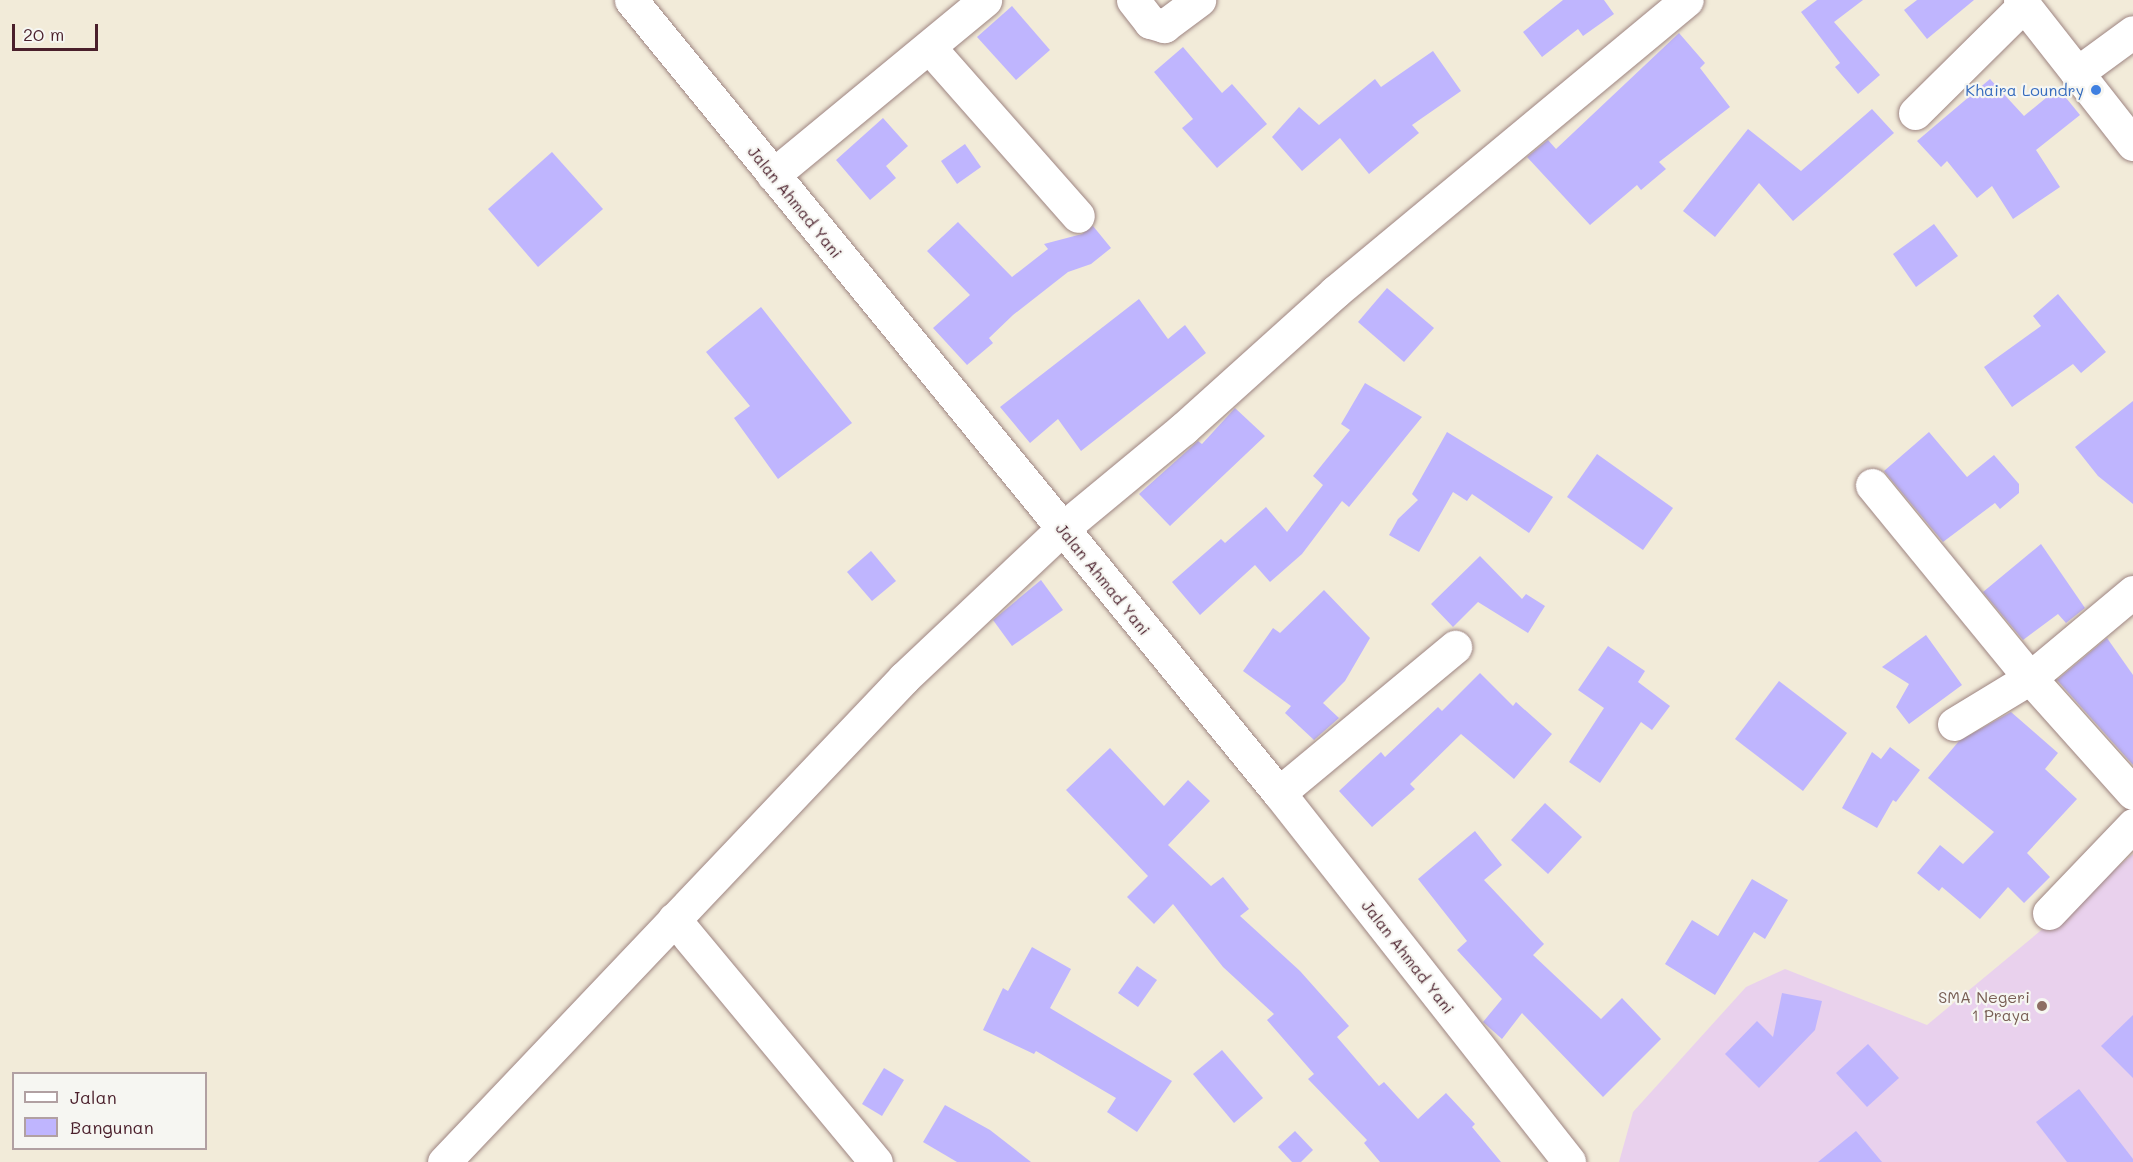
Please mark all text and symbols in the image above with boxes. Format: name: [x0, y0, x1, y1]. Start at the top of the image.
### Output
scale bar: [15, 12, 100, 50]
text: 20 m: [23, 22, 64, 46]
place label: Khaira Loundry: [1965, 80, 2084, 100]
marker: Khaira Loundry: [2089, 83, 2103, 97]
street label: Jalan Ahmad Yani: [744, 142, 846, 262]
street label: Jalan Ahmad Yani: [1052, 519, 1154, 639]
street label: Jalan Ahmad Yani: [1358, 896, 1458, 1018]
place label: SMA Negeri 1 Praya: [1938, 987, 2030, 1025]
marker: SMA Negeri 1 Praya: [2035, 999, 2049, 1013]
legend: [12, 1072, 207, 1150]
text: Jalan: [70, 1085, 117, 1109]
text: Bangunan: [70, 1115, 154, 1139]

